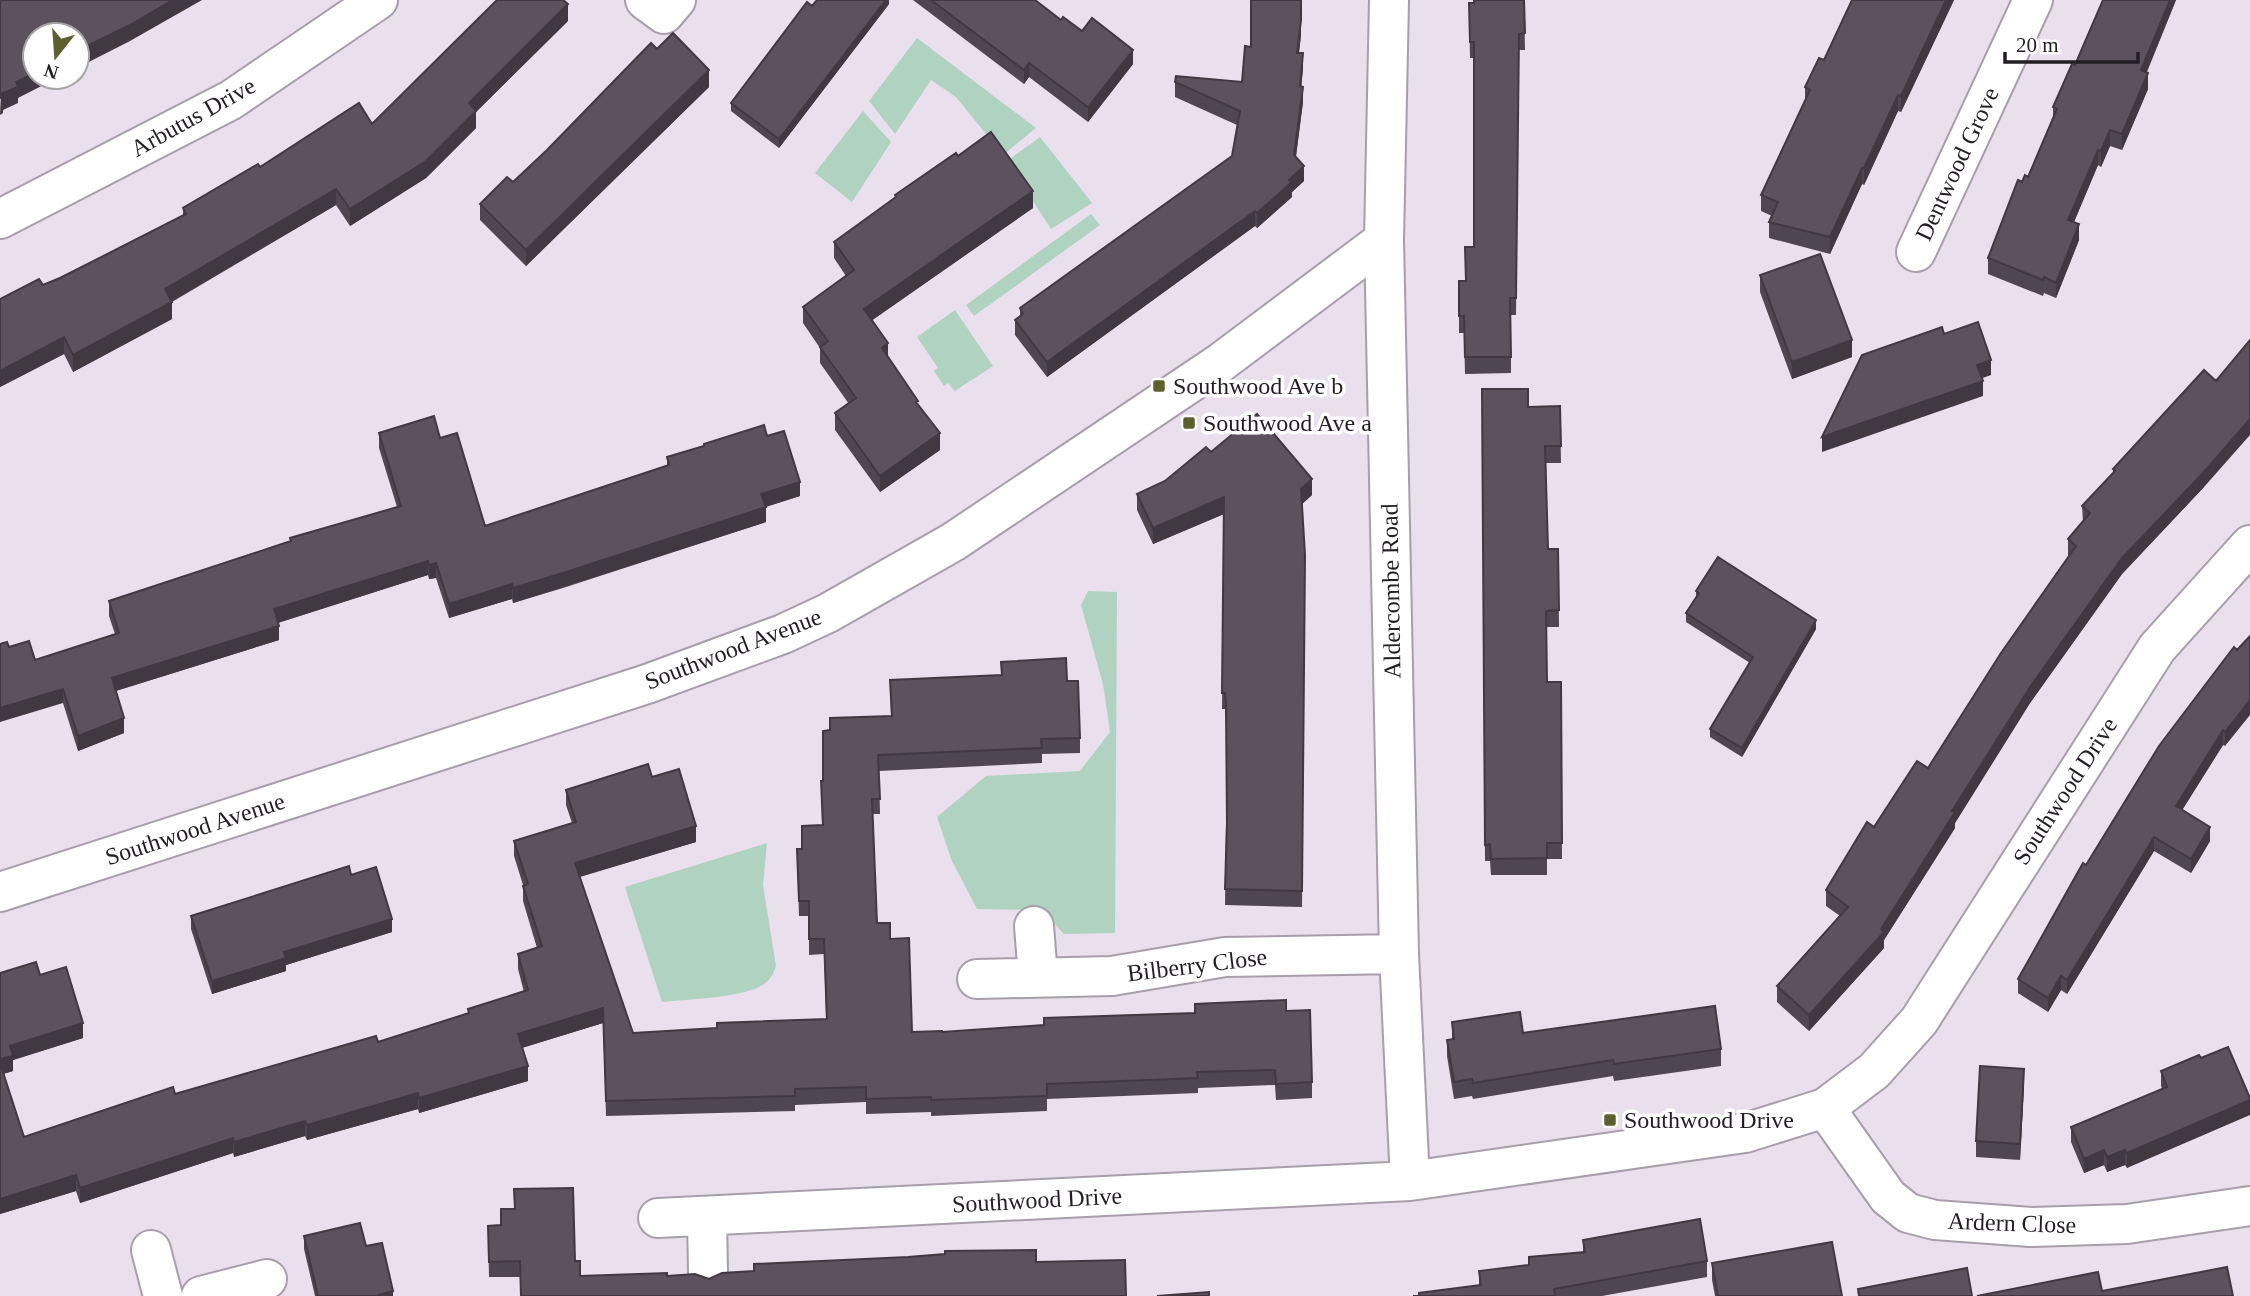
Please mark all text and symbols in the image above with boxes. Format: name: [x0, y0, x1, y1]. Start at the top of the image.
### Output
north arrow: [21, 21, 91, 91]
scale bar: [2005, 21, 2138, 65]
text: 20 m: [2016, 33, 2059, 57]
text: N: [41, 60, 61, 84]
street label: Arbutus Drive: [126, 72, 260, 162]
street label: Dentwood Grove: [1910, 83, 2004, 245]
place label: Southwood Ave b: [1173, 373, 1343, 399]
marker: Southwood Ave b: [1151, 378, 1167, 394]
place label: Southwood Ave a: [1203, 410, 1372, 436]
marker: Southwood Ave a: [1181, 415, 1197, 431]
street label: Aldercombe Road: [1376, 503, 1406, 679]
street label: Southwood Avenue: [641, 603, 825, 695]
street label: Southwood Drive: [2008, 713, 2122, 869]
street label: Southwood Avenue: [102, 788, 288, 870]
street label: Bilberry Close: [1126, 944, 1268, 986]
place label: Southwood Drive: [1624, 1107, 1794, 1133]
marker: Southwood Drive: [1602, 1112, 1618, 1128]
street label: Southwood Drive: [951, 1183, 1123, 1217]
street label: Ardern Close: [1947, 1208, 2077, 1238]

